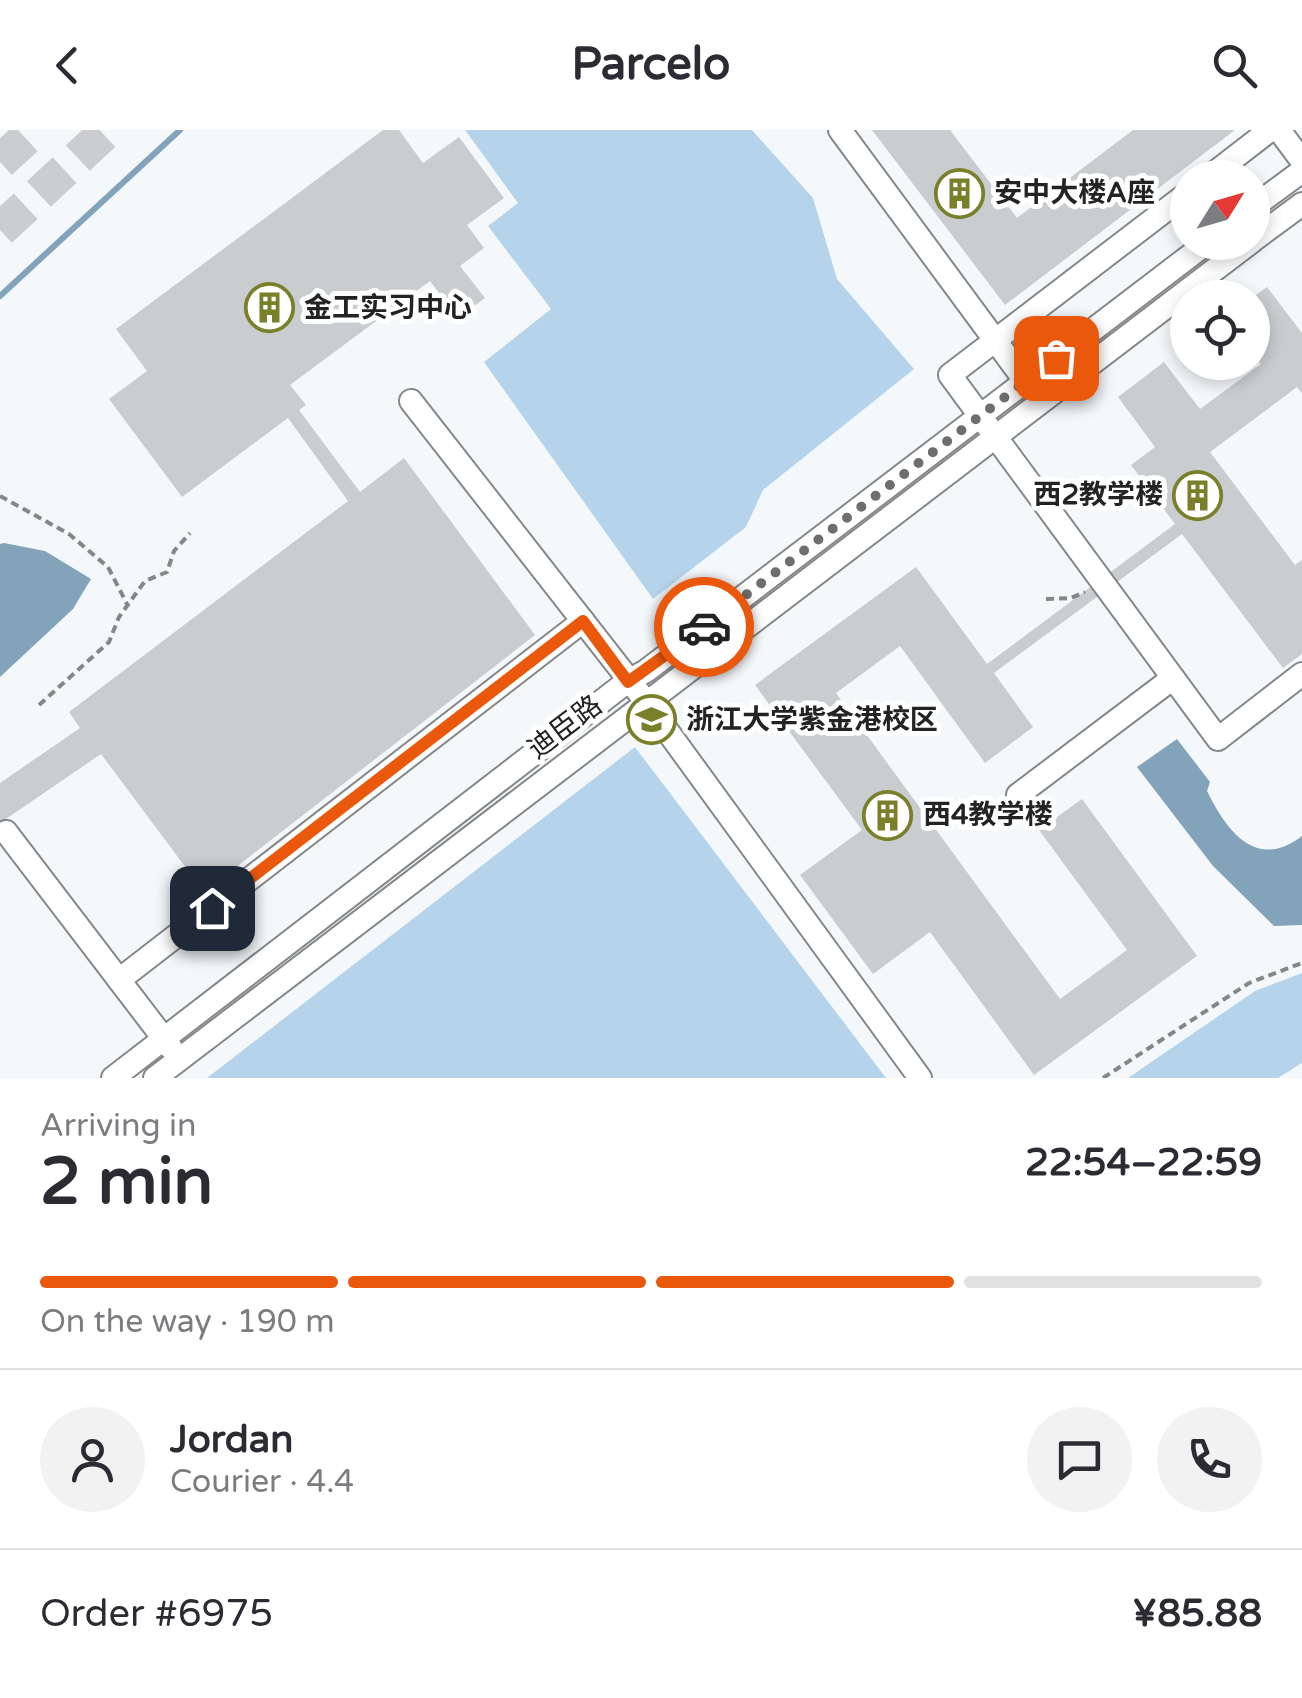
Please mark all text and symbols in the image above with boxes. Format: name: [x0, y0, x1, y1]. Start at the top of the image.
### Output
icon: back: [40, 38, 95, 93]
text: Parcelo: [572, 38, 730, 92]
icon: search: [1207, 38, 1262, 93]
north arrow: [1170, 160, 1270, 260]
map controls: [1170, 160, 1270, 380]
building icon: 安中大楼A座: [933, 167, 985, 219]
place label: 安中大楼A座: [994, 176, 1155, 210]
button: locate: [1170, 280, 1270, 380]
building icon: 金工实习中心: [243, 282, 295, 334]
place label: 金工实习中心: [304, 291, 472, 325]
pin: [1014, 316, 1099, 401]
icon: bag: [1029, 331, 1084, 386]
building icon: 西2教学楼: [1172, 469, 1224, 521]
place label: 西2教学楼: [1033, 478, 1163, 512]
courier: [654, 577, 754, 677]
icon: car: [677, 600, 732, 655]
street label: 迪臣路: [521, 688, 609, 766]
school or university icon: 浙江大学紫金港校区: [625, 694, 677, 746]
place label: 浙江大学紫金港校区: [686, 703, 938, 737]
building icon: 西4教学楼: [862, 789, 914, 841]
place label: 西4教学楼: [923, 798, 1053, 832]
pin: [170, 866, 255, 951]
icon: home: [185, 881, 240, 936]
text: Arriving in: [40, 1107, 197, 1145]
text: 22:54–22:59: [1025, 1140, 1262, 1186]
text: 2 min: [40, 1143, 213, 1222]
text: On the way · 190 m: [40, 1303, 335, 1341]
button: person: [40, 1407, 145, 1512]
button: chat: [1027, 1407, 1132, 1512]
button: phone: [1157, 1407, 1262, 1512]
text: Jordan: [170, 1417, 293, 1463]
text: Courier · 4.4: [170, 1463, 354, 1501]
text: Order #6975: [40, 1591, 273, 1637]
text: ¥85.88: [1132, 1591, 1262, 1637]

